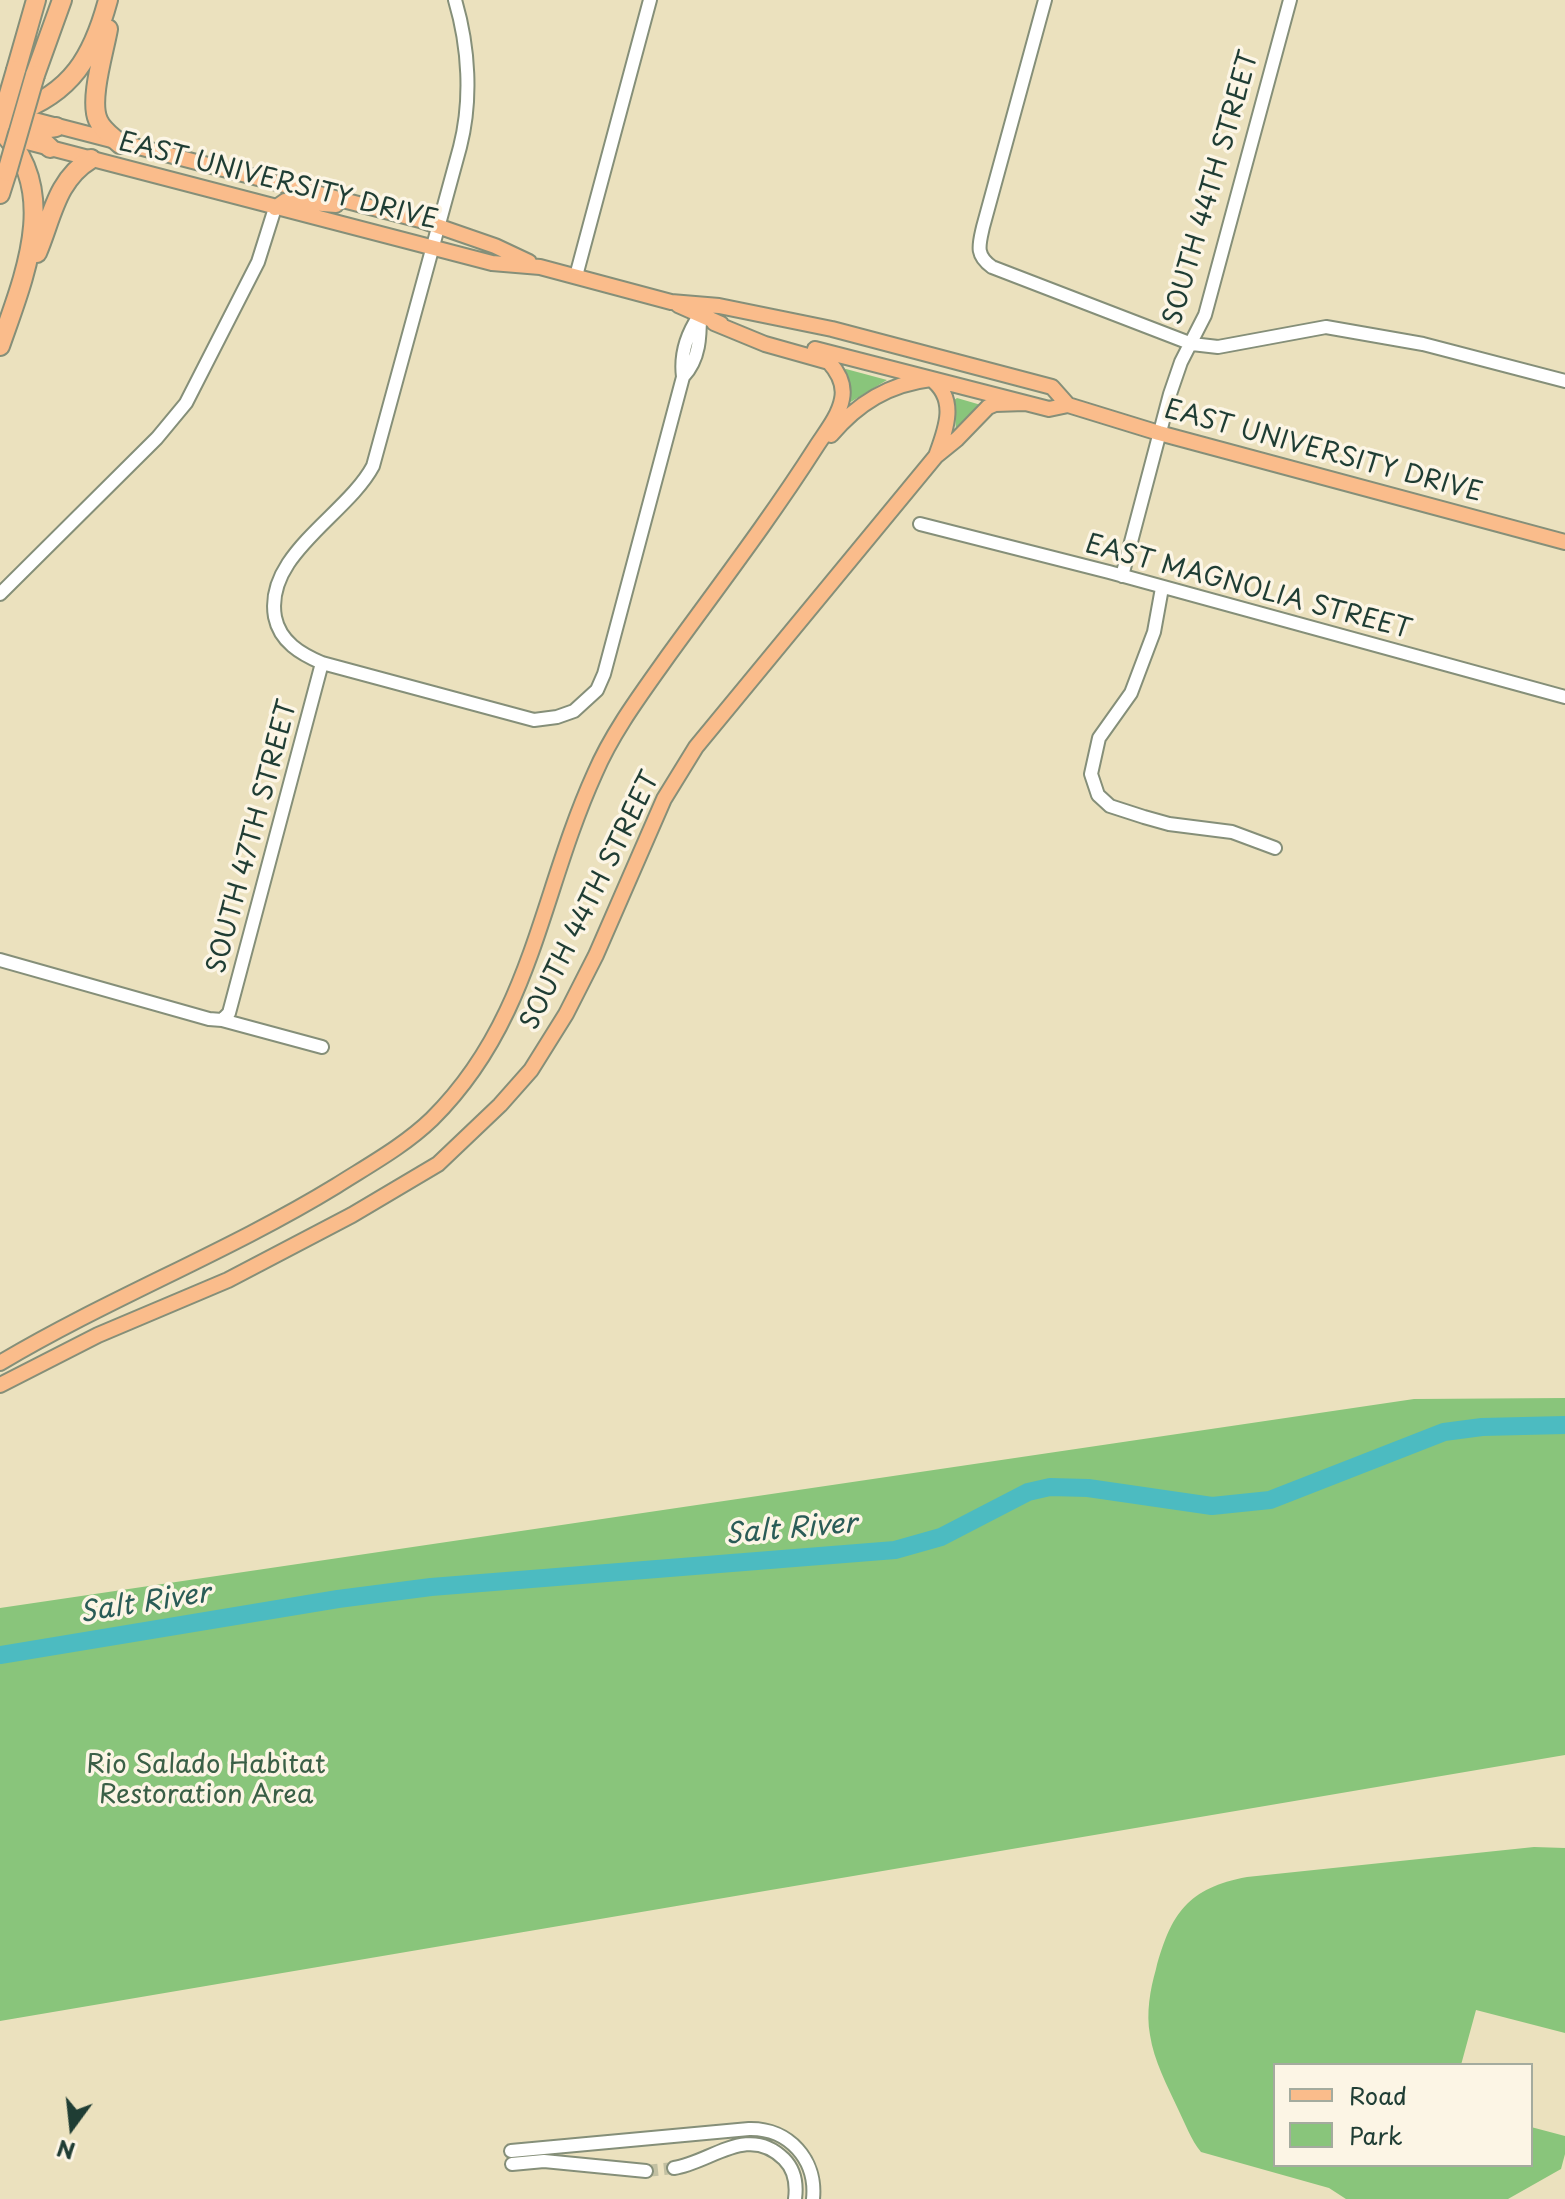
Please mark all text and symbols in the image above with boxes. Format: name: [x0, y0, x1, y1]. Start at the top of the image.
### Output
street label: SOUTH 44TH STREET: [1158, 48, 1266, 328]
street label: EAST UNIVERSITY DRIVE: [115, 127, 441, 237]
street label: EAST UNIVERSITY DRIVE: [1161, 394, 1485, 510]
street label: EAST MAGNOLIA STREET: [1081, 529, 1415, 647]
street label: SOUTH 47TH STREET: [202, 697, 304, 977]
street label: SOUTH 44TH STREET: [515, 767, 667, 1035]
water label: Salt River: [724, 1508, 858, 1552]
water label: Salt River: [77, 1577, 213, 1631]
park label: Rio Salado Habitat Restoration Area: [86, 1750, 326, 1812]
legend: [1273, 2063, 1533, 2167]
text: Road: [1349, 2077, 1407, 2113]
north arrow: [32, 2087, 112, 2167]
text: Park: [1349, 2117, 1403, 2153]
text: N: [53, 2132, 78, 2169]

